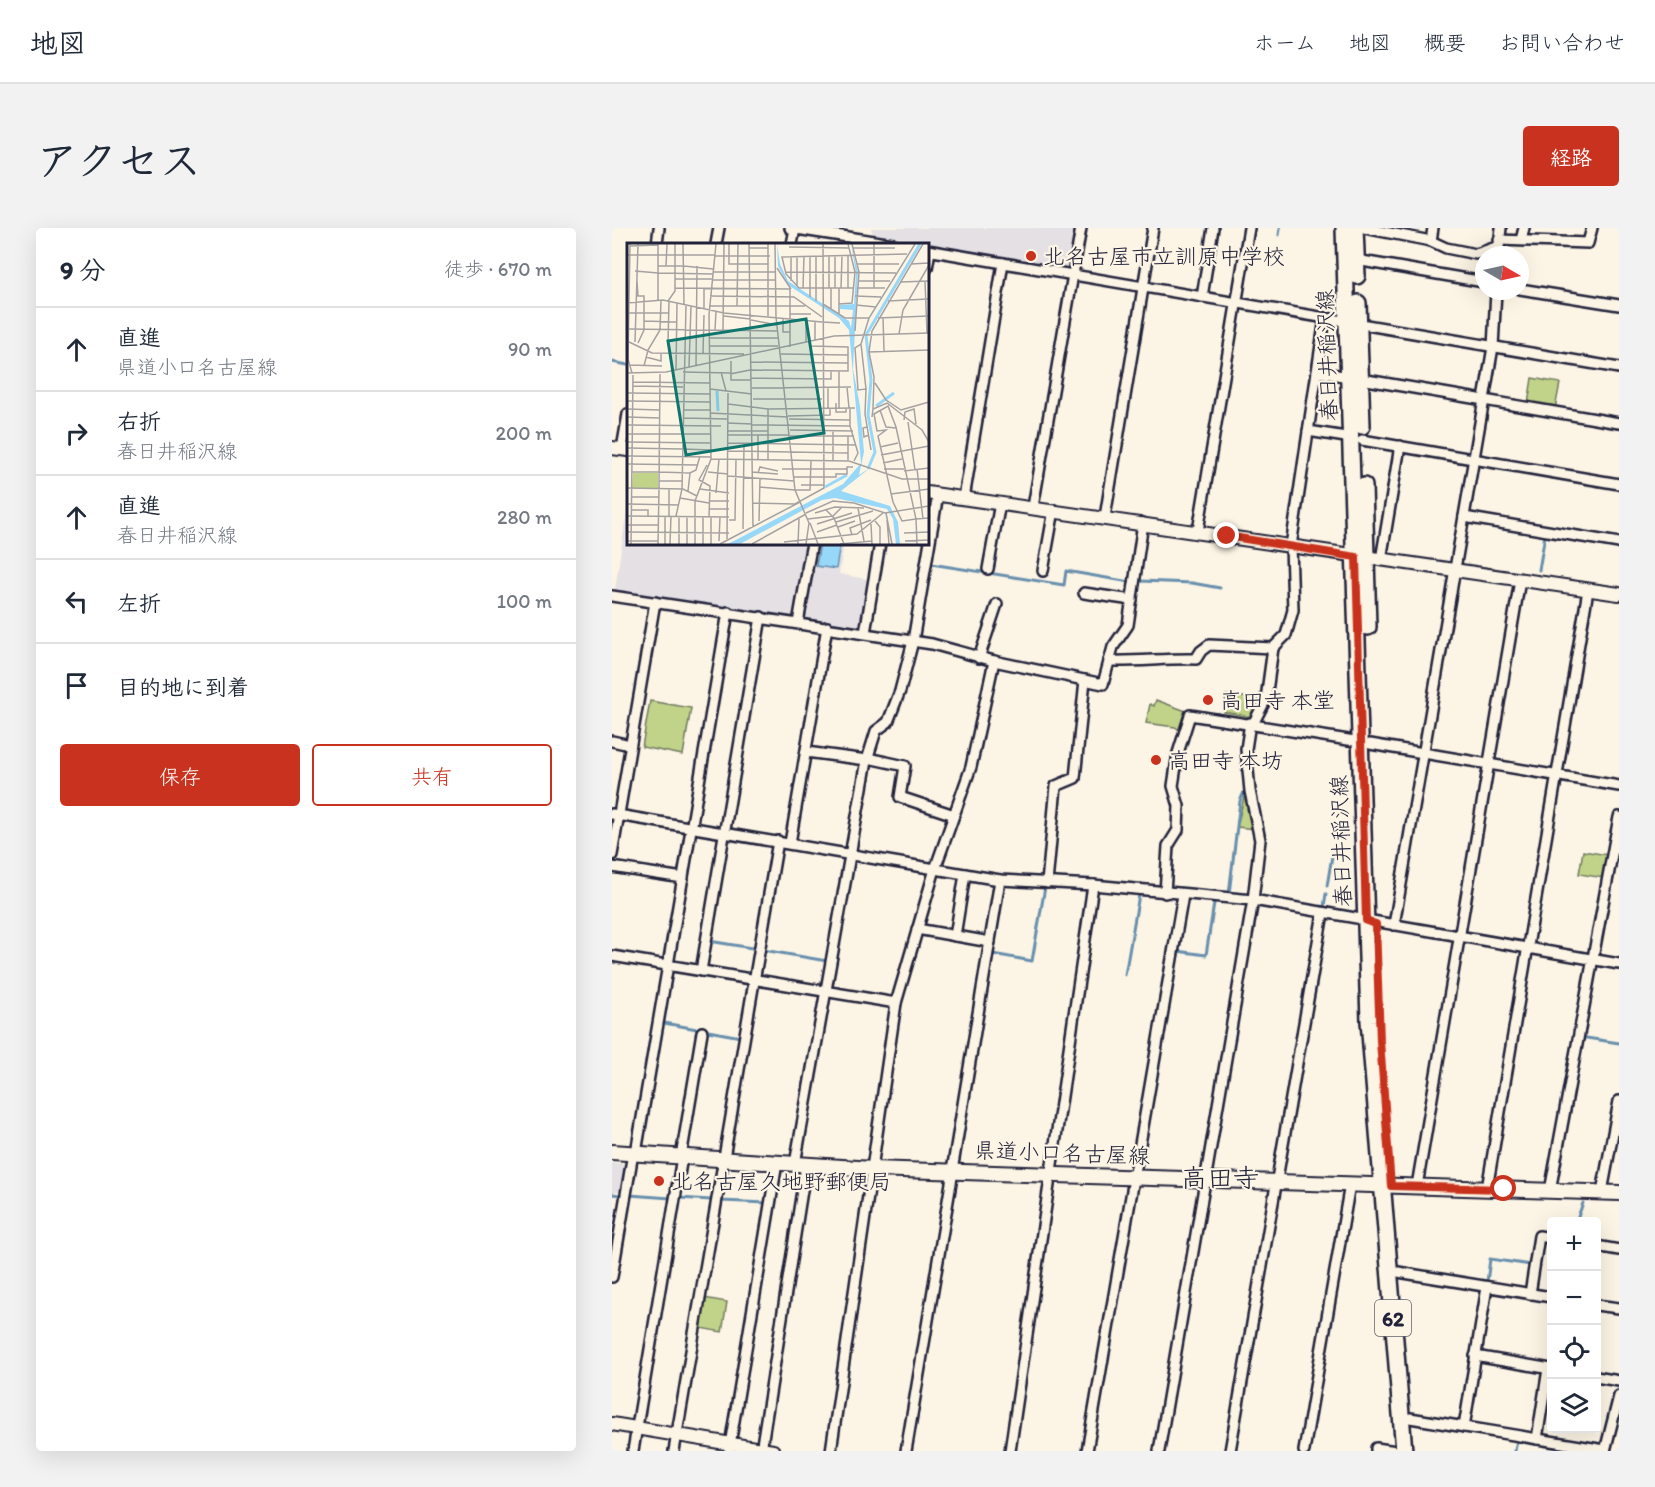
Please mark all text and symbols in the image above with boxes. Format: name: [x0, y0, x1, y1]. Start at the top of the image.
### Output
text: 地図: [30, 26, 86, 60]
text: ホーム: [1254, 30, 1316, 55]
text: 地図: [1349, 30, 1391, 55]
text: 概要: [1424, 30, 1466, 55]
text: お問い合わせ: [1499, 30, 1625, 55]
button: 経路: [1523, 126, 1619, 186]
text: アクセス: [36, 135, 201, 186]
inset map: [627, 243, 928, 544]
place label: 北名古屋市立訓原中学校: [1043, 243, 1285, 270]
north arrow: [1475, 246, 1529, 300]
marker: 北名古屋市立訓原中学校: [1024, 249, 1038, 263]
text: 9 分: [60, 254, 105, 286]
text: 徒歩 · 670 m: [444, 257, 552, 281]
street label: 春日井稲沢線: [1311, 289, 1343, 421]
text: 直進: [117, 324, 161, 351]
icon: ahead: [60, 333, 93, 366]
text: 90 m: [508, 337, 552, 361]
text: 県道小口名古屋線: [117, 355, 277, 379]
text: 右折: [117, 408, 161, 435]
icon: right: [60, 417, 93, 450]
text: 200 m: [496, 421, 552, 445]
text: 春日井稲沢線: [117, 439, 237, 463]
text: 直進: [117, 492, 161, 519]
icon: ahead: [60, 501, 93, 534]
text: 280 m: [497, 505, 552, 529]
route end: [1213, 522, 1239, 548]
text: 春日井稲沢線: [117, 523, 237, 547]
icon: left: [60, 585, 93, 618]
text: 100 m: [497, 589, 552, 613]
text: 左折: [117, 590, 161, 617]
icon: arrive: [60, 669, 93, 702]
text: 目的地に到着: [117, 674, 249, 701]
place label: 高田寺 本堂: [1220, 687, 1335, 714]
marker: 高田寺 本堂: [1201, 693, 1215, 707]
button: 保存: [60, 744, 300, 806]
button: 共有: [312, 744, 552, 806]
place label: 高田寺 本坊: [1168, 747, 1283, 774]
marker: 高田寺 本坊: [1149, 753, 1163, 767]
street label: 春日井稲沢線: [1325, 775, 1357, 907]
street label: 県道小口名古屋線: [974, 1136, 1150, 1170]
district label: 高田寺: [1181, 1162, 1259, 1194]
place label: 北名古屋久地野郵便局: [671, 1168, 891, 1195]
marker: 北名古屋久地野郵便局: [652, 1174, 666, 1188]
route start: [1490, 1175, 1516, 1201]
map controls: [1547, 1217, 1601, 1433]
button: +: [1547, 1217, 1601, 1271]
button: −: [1547, 1271, 1601, 1325]
road number: 62: [1375, 1300, 1411, 1336]
button: locate: [1547, 1325, 1601, 1379]
button: layers: [1547, 1379, 1601, 1433]

